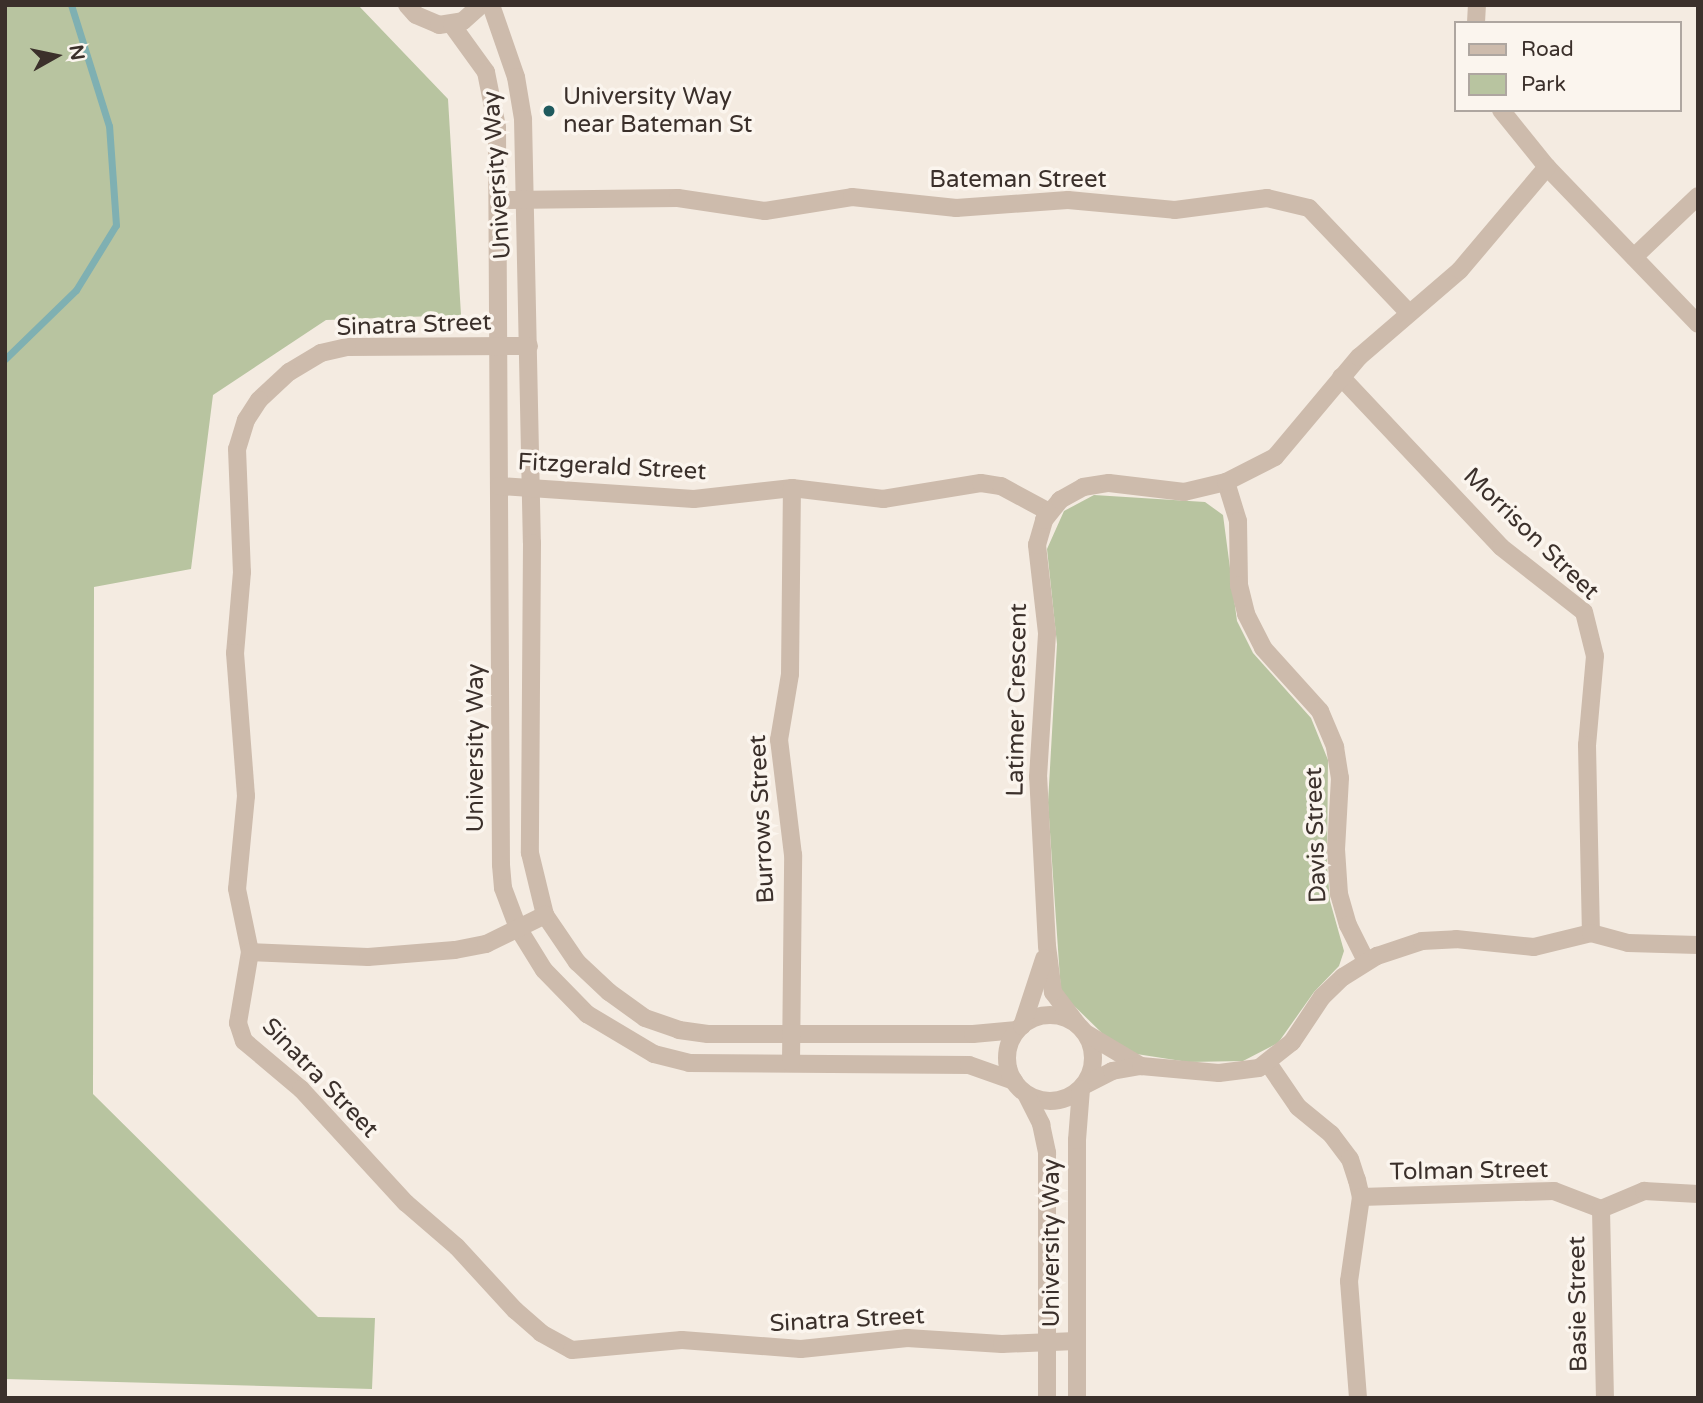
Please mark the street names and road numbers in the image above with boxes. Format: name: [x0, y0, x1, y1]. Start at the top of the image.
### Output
street label: University Way: [477, 90, 517, 260]
street label: Bateman Street: [929, 166, 1107, 194]
street label: Sinatra Street: [336, 308, 492, 342]
street label: Fitzgerald Street: [517, 448, 707, 486]
street label: Morrison Street: [1457, 462, 1605, 606]
street label: Latimer Crescent: [1001, 603, 1033, 797]
street label: University Way: [462, 664, 490, 832]
street label: Burrows Street: [743, 734, 781, 904]
street label: Davis Street: [1299, 766, 1333, 904]
street label: Sinatra Street: [256, 1012, 384, 1144]
street label: Tolman Street: [1389, 1155, 1549, 1187]
street label: University Way: [1038, 1159, 1066, 1327]
street label: Basie Street: [1562, 1236, 1594, 1372]
street label: Sinatra Street: [769, 1302, 925, 1338]

